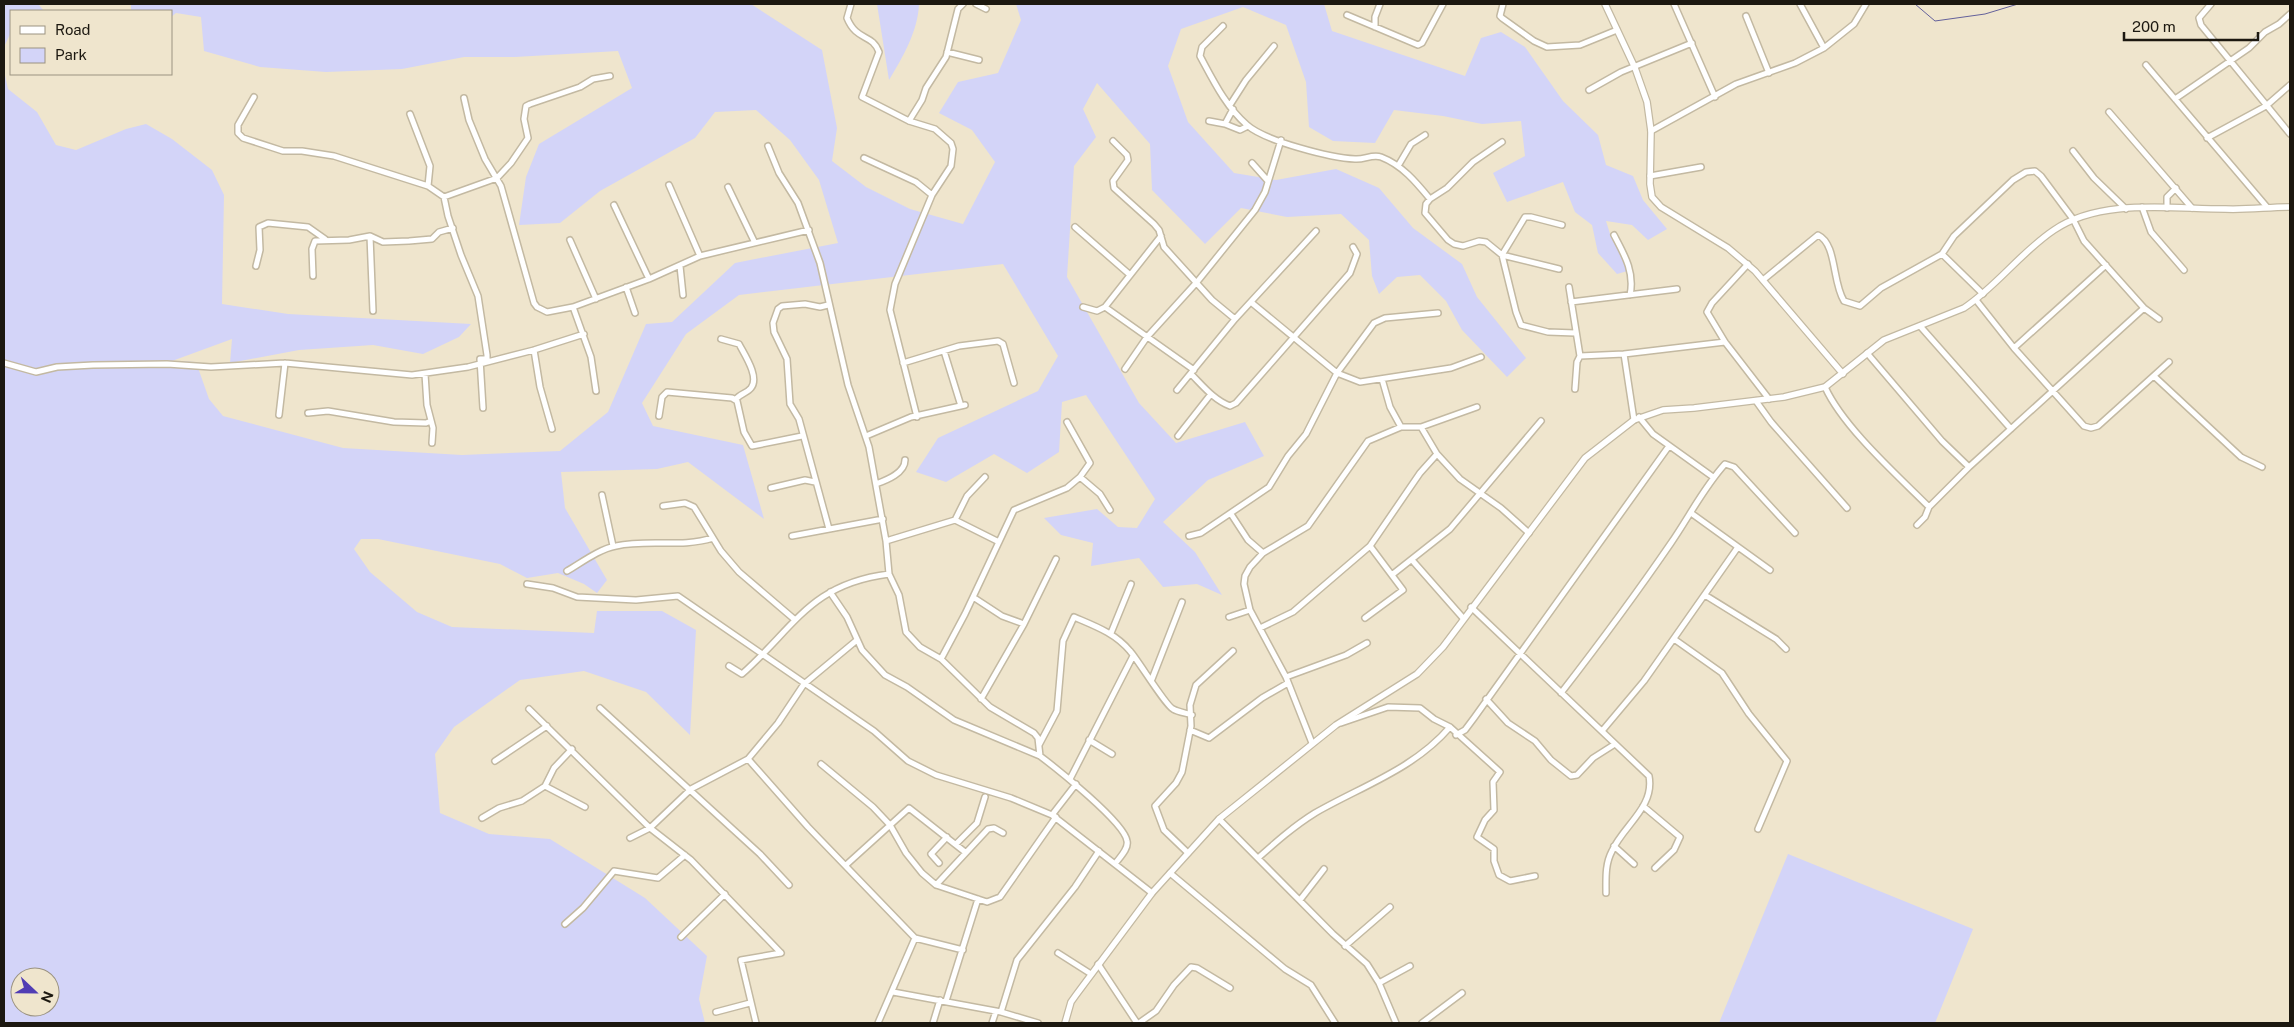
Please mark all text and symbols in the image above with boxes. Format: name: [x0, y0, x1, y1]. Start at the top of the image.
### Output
legend: [10, 10, 172, 75]
scale bar: [2124, 10, 2258, 42]
text: 200 m: [2132, 18, 2176, 35]
text: Road: [55, 21, 91, 38]
text: Park: [55, 46, 87, 63]
north arrow: [10, 967, 60, 1017]
text: N: [38, 989, 57, 1005]

